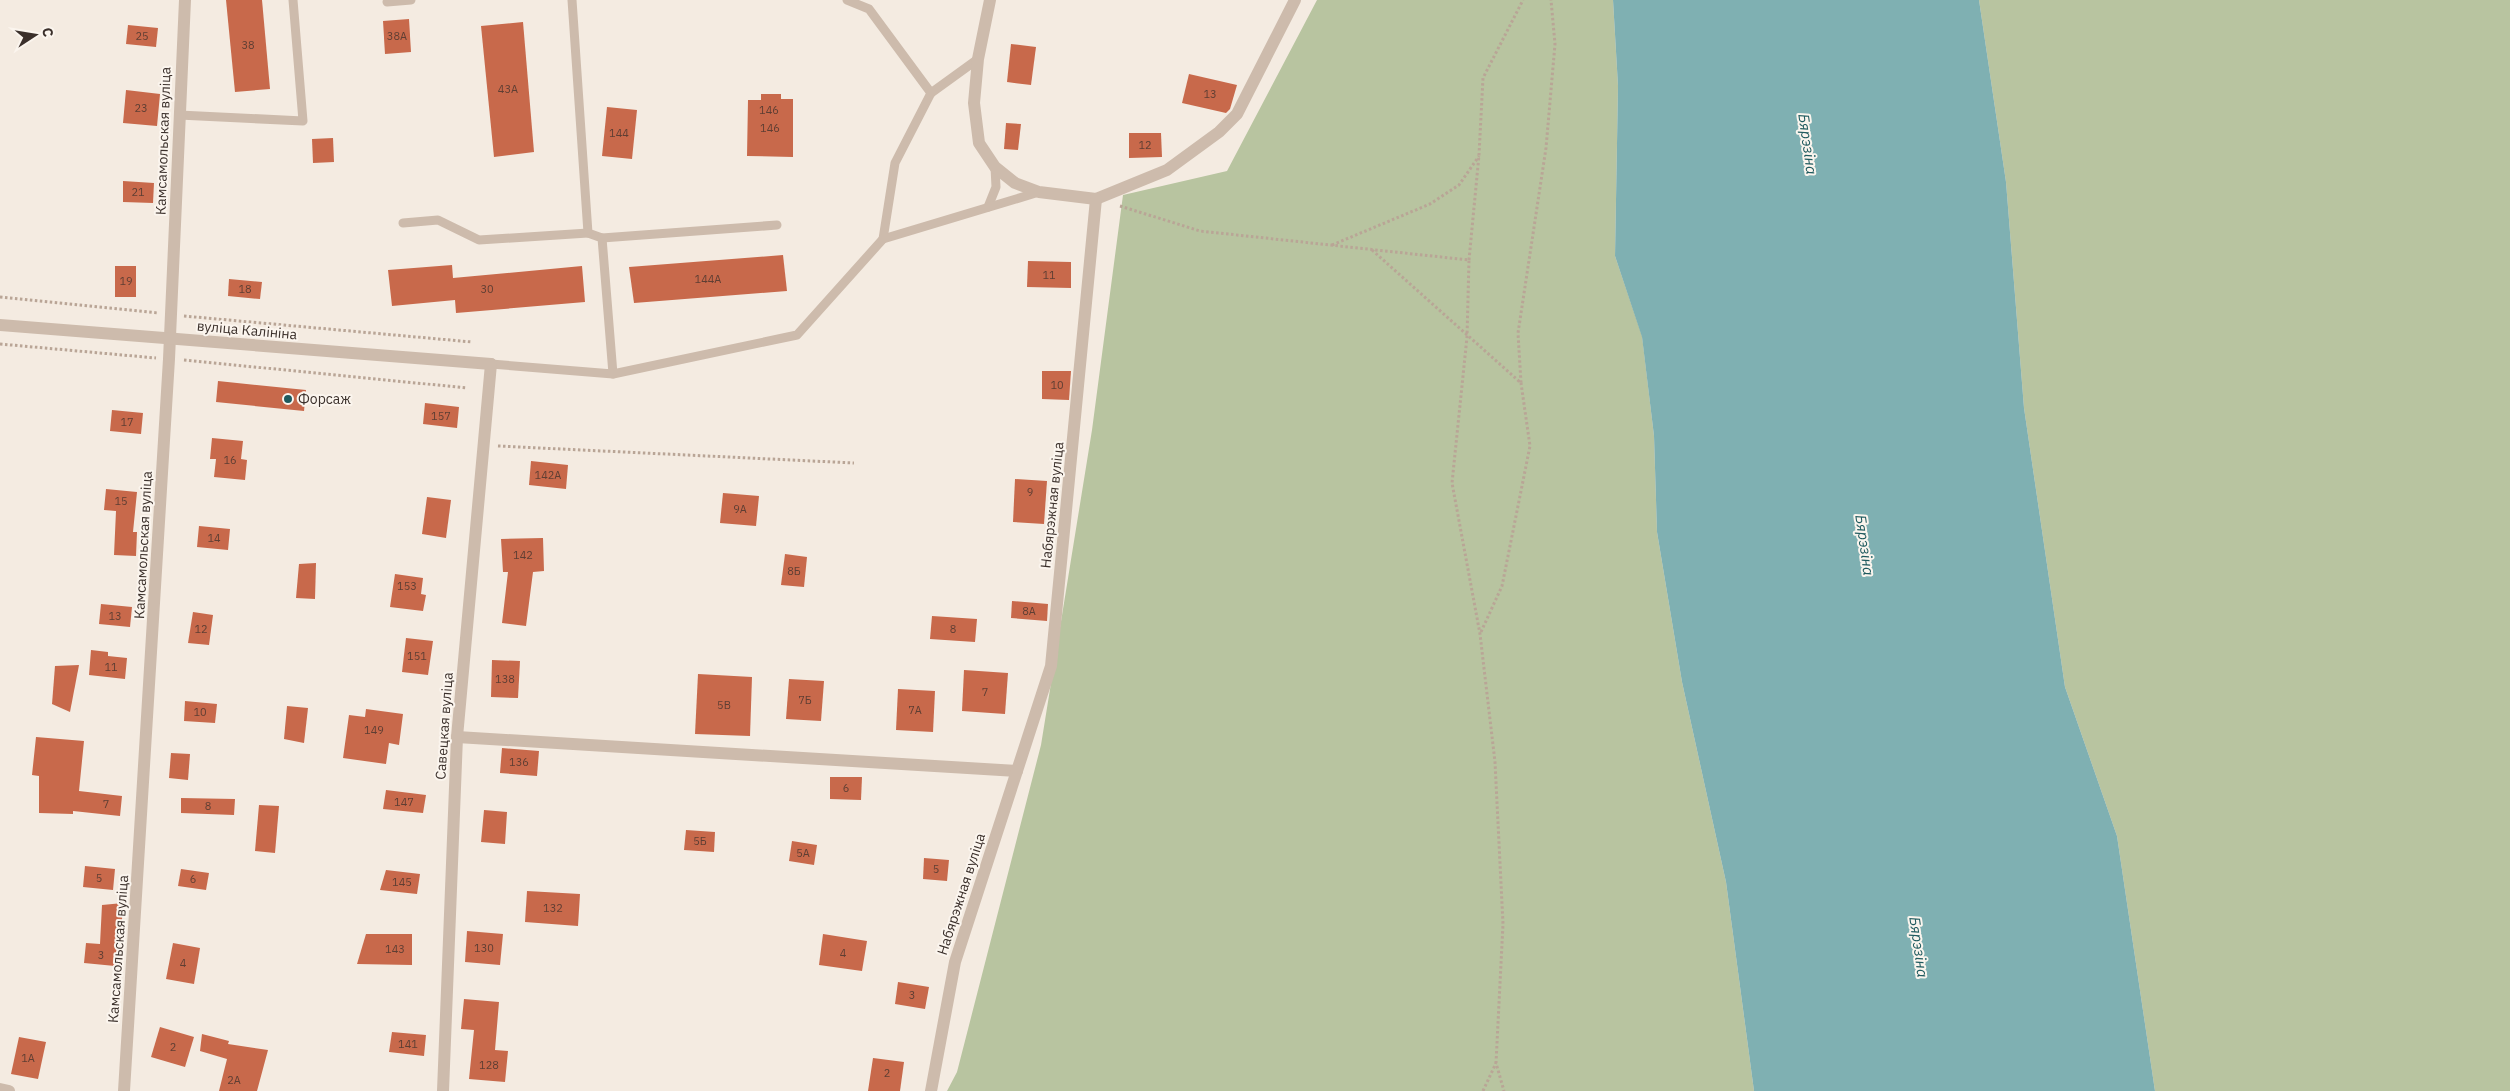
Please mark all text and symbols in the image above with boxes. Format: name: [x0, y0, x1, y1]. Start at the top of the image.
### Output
north arrow: [10, 10, 60, 60]
text: С: [38, 26, 57, 39]
house number: 25: [135, 29, 149, 43]
house number: 38А: [387, 29, 407, 43]
house number: 38: [241, 38, 255, 52]
street label: Камсамольская вуліца: [151, 66, 175, 215]
house number: 43А: [498, 82, 518, 96]
house number: 13: [1203, 87, 1217, 101]
house number: 23: [134, 101, 148, 115]
house number: 146: [759, 103, 779, 117]
water label: Бярэзіна: [1794, 112, 1822, 176]
house number: 146: [760, 121, 780, 135]
house number: 144: [609, 126, 629, 140]
house number: 12: [1138, 138, 1152, 152]
house number: 21: [131, 185, 145, 199]
house number: 11: [1042, 268, 1056, 282]
house number: 144А: [695, 272, 721, 286]
house number: 19: [119, 274, 133, 288]
house number: 18: [238, 282, 252, 296]
house number: 30: [480, 282, 494, 296]
street label: вуліца Калініна: [196, 317, 298, 343]
house number: 10: [1050, 378, 1064, 392]
place label: Форсаж: [298, 390, 351, 408]
marker: Форсаж: [282, 393, 294, 405]
house number: 157: [431, 409, 451, 423]
house number: 17: [120, 415, 134, 429]
street label: Набярэжная вуліца: [1036, 440, 1068, 569]
house number: 16: [223, 453, 237, 467]
house number: 142А: [535, 468, 561, 482]
street label: Камсамольская вуліца: [130, 470, 156, 620]
house number: 9: [1027, 485, 1033, 499]
house number: 15: [114, 494, 128, 508]
house number: 9А: [733, 502, 747, 516]
water label: Бярэзіна: [1851, 513, 1879, 577]
house number: 14: [207, 531, 221, 545]
house number: 142: [513, 548, 533, 562]
house number: 8Б: [787, 564, 801, 578]
house number: 153: [397, 579, 417, 593]
house number: 8А: [1022, 604, 1036, 618]
house number: 13: [108, 609, 122, 623]
house number: 12: [194, 622, 208, 636]
house number: 8: [950, 622, 956, 636]
house number: 151: [407, 649, 427, 663]
house number: 11: [104, 660, 118, 674]
street label: Савецкая вуліца: [431, 671, 457, 780]
house number: 138: [495, 672, 515, 686]
house number: 7: [982, 685, 988, 699]
house number: 7Б: [798, 693, 812, 707]
house number: 5В: [717, 698, 731, 712]
house number: 7А: [908, 703, 922, 717]
house number: 10: [193, 705, 207, 719]
house number: 149: [364, 723, 384, 737]
house number: 136: [509, 755, 529, 769]
house number: 6: [843, 781, 849, 795]
house number: 147: [394, 795, 414, 809]
house number: 7: [103, 797, 109, 811]
house number: 8: [205, 799, 211, 813]
street label: Набярэжная вуліца: [933, 830, 989, 957]
house number: 5Б: [693, 834, 707, 848]
house number: 5А: [796, 846, 810, 860]
house number: 5: [933, 862, 939, 876]
house number: 5: [96, 871, 102, 885]
house number: 6: [190, 872, 196, 886]
street label: Камсамольская вуліца: [104, 874, 132, 1024]
house number: 145: [392, 875, 412, 889]
house number: 132: [543, 901, 563, 915]
water label: Бярэзіна: [1905, 915, 1933, 979]
house number: 130: [474, 941, 494, 955]
house number: 143: [385, 942, 405, 956]
house number: 4: [840, 946, 847, 960]
house number: 3: [98, 948, 104, 962]
house number: 4: [180, 956, 187, 970]
house number: 3: [909, 988, 915, 1002]
house number: 141: [398, 1037, 418, 1051]
house number: 2: [170, 1040, 176, 1054]
house number: 1А: [21, 1051, 35, 1065]
house number: 128: [479, 1058, 499, 1072]
house number: 2: [884, 1066, 890, 1080]
house number: 2А: [227, 1073, 241, 1087]

